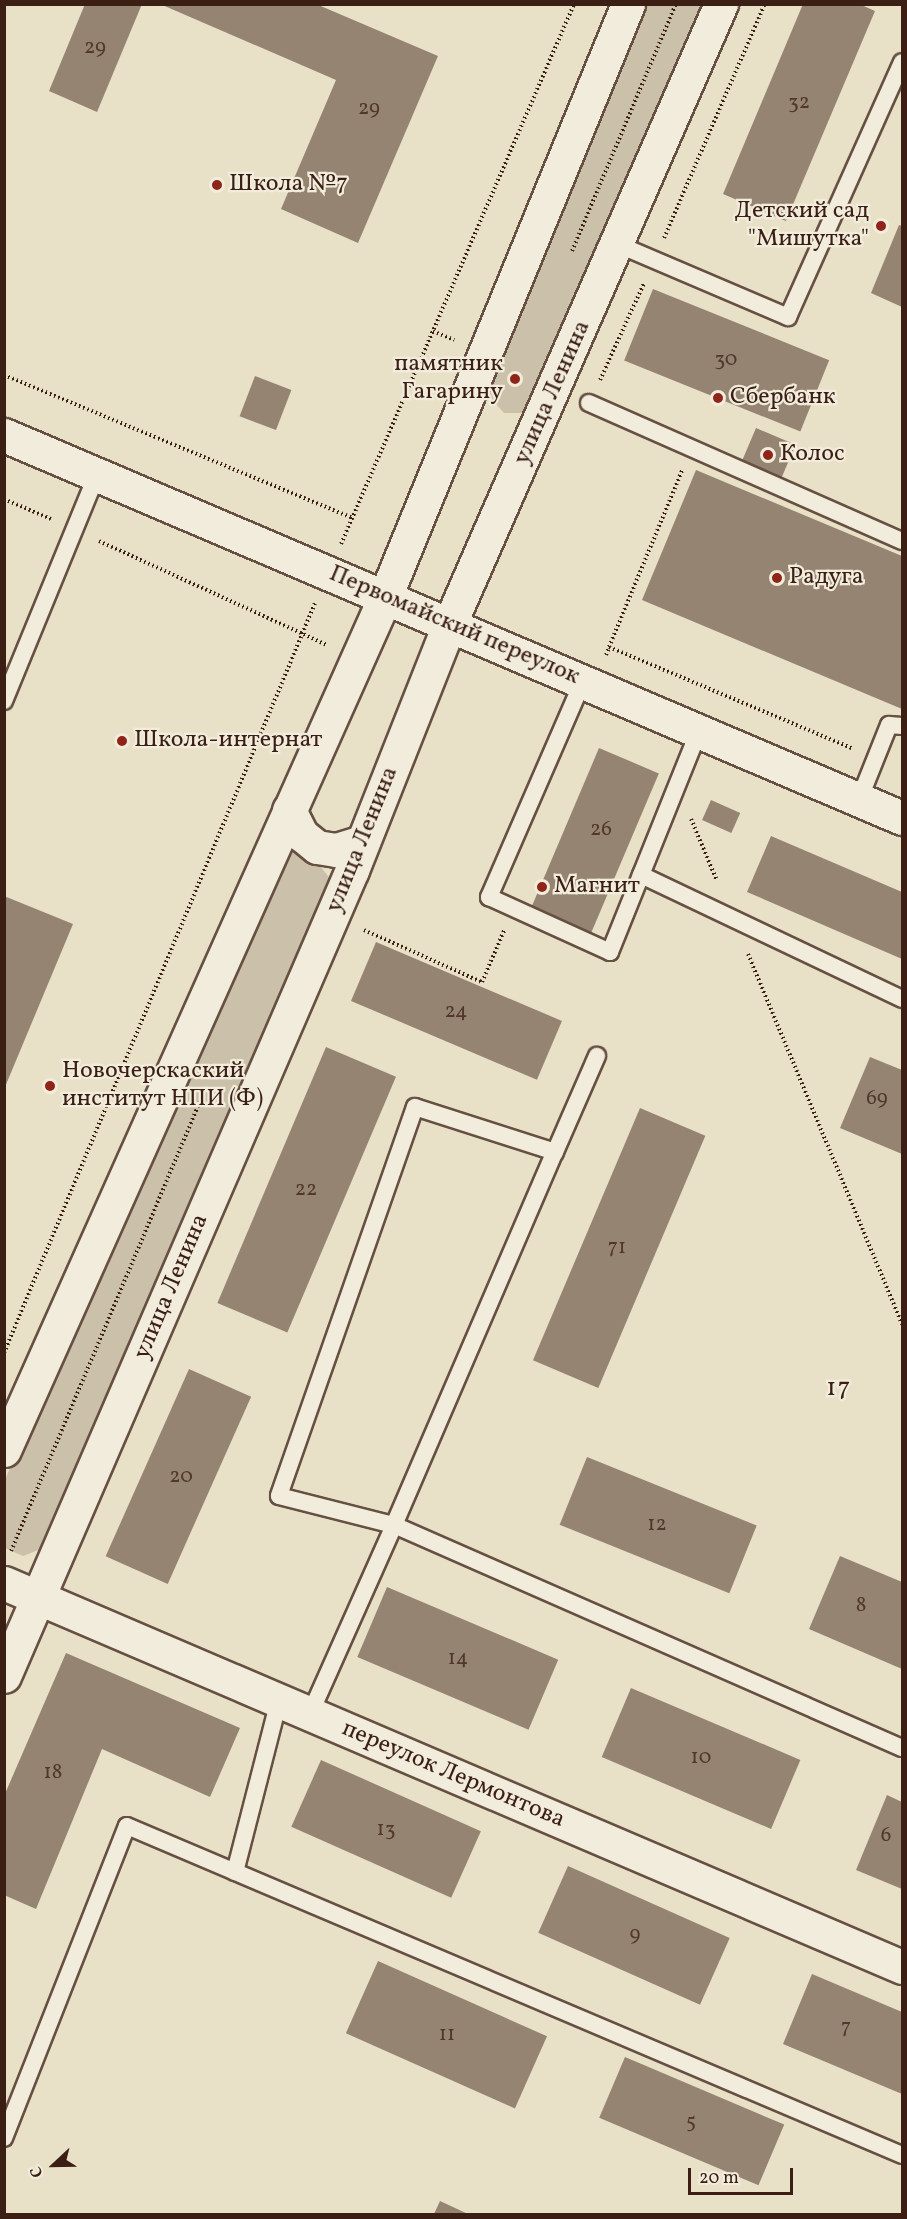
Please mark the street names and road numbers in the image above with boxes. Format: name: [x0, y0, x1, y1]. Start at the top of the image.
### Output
street label: улица Ленина: [508, 316, 598, 470]
street label: Первомайский переулок: [324, 560, 584, 692]
street label: улица Ленина: [321, 763, 405, 917]
street label: улица Ленина: [128, 1210, 216, 1364]
street label: переулок Лермонтова: [337, 1715, 569, 1835]

